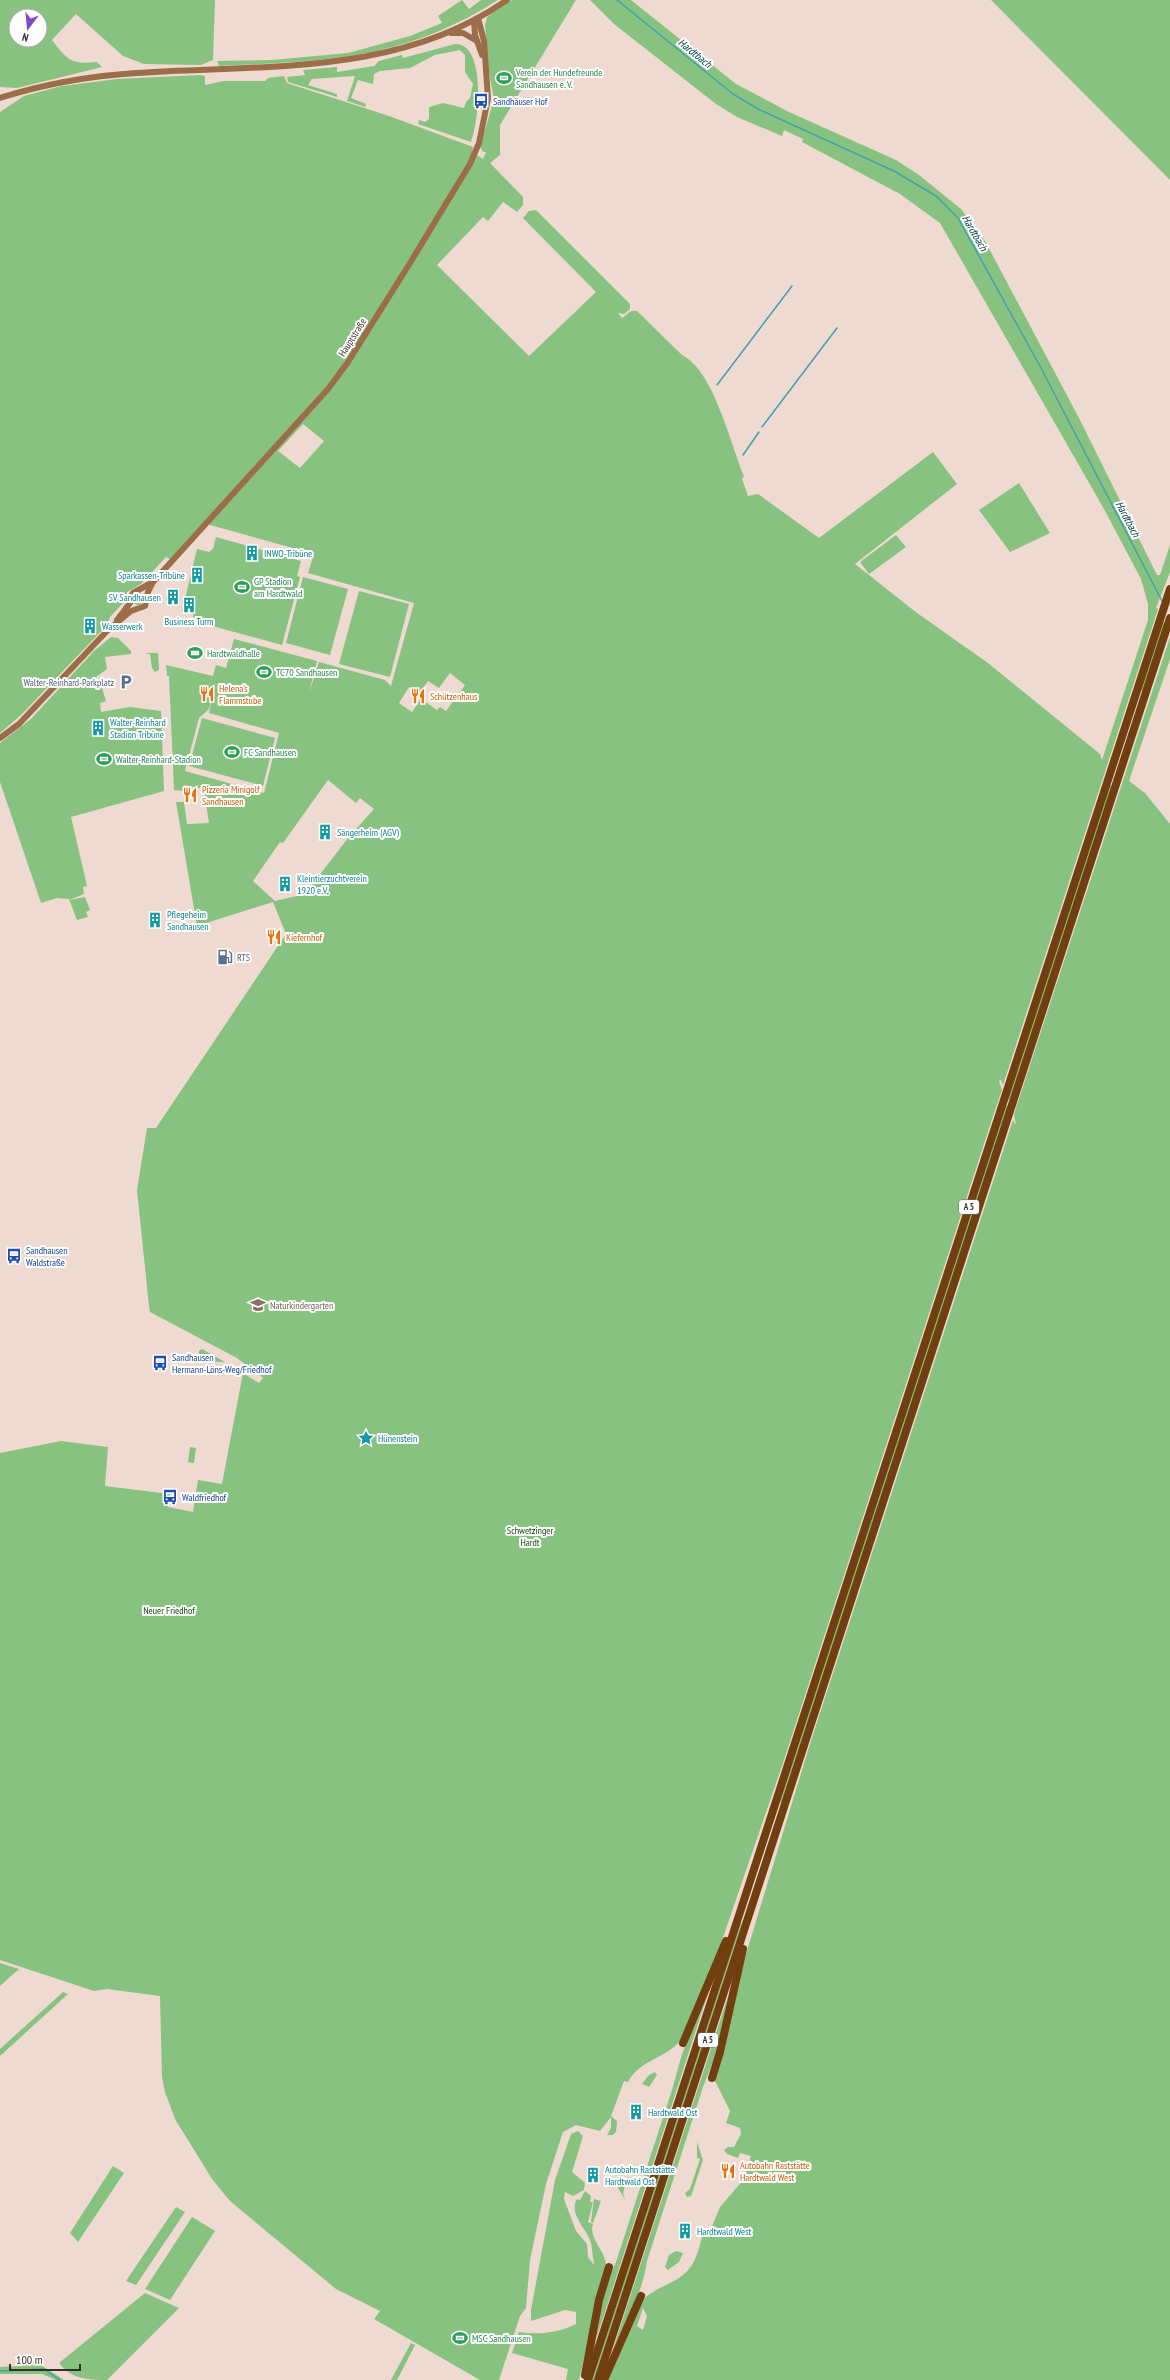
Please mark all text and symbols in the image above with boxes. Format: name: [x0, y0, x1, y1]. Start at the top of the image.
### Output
north arrow: [8, 8, 48, 48]
text: N: [20, 30, 30, 45]
water label: Hardtbach: [675, 35, 715, 71]
place label: Verein der Hundefreunde Sandhausen e. V.: [515, 66, 602, 91]
sports icon: Verein der Hundefreunde Sandhausen e. V.: [495, 69, 513, 87]
bus stop icon: Sandhäuser Hof: [472, 92, 490, 110]
place label: Sandhäuser Hof: [493, 95, 548, 108]
water label: Hardtbach: [959, 213, 991, 254]
street label: Hauptstraße: [336, 316, 369, 359]
water label: Hardtbach: [1113, 498, 1144, 541]
building icon: INWO-Tribüne: [243, 544, 261, 562]
place label: INWO-Tribüne: [264, 547, 312, 560]
building icon: Sparkassen-Tribüne: [188, 566, 206, 584]
place label: Sparkassen-Tribüne: [118, 569, 185, 582]
place label: GP Stadion am Hardtwald: [254, 575, 302, 600]
sports icon: GP Stadion am Hardtwald: [233, 578, 251, 596]
building icon: SV Sandhausen: [164, 588, 182, 606]
place label: SV Sandhausen: [109, 591, 161, 604]
building icon: Business Turm: [180, 596, 198, 614]
place label: Business Turm: [165, 615, 213, 628]
building icon: Wasserwerk: [81, 617, 99, 635]
place label: Wasserwerk: [102, 620, 143, 633]
sports icon: Hardtwaldhalle: [186, 644, 204, 662]
place label: Hardtwaldhalle: [207, 647, 260, 660]
sports icon: TC70 Sandhausen: [255, 663, 273, 681]
place label: TC70 Sandhausen: [276, 666, 337, 679]
parking icon: Walter-Reinhard-Parkplatz: [117, 673, 135, 691]
place label: Walter-Reinhard-Parkplatz: [23, 676, 114, 689]
place label: Helena’s Flammstube: [219, 682, 261, 707]
restaurant icon: Helena’s Flammstube: [198, 685, 216, 703]
restaurant icon: Schützenhaus: [409, 687, 427, 705]
place label: Schützenhaus: [430, 690, 478, 703]
place label: Walter-Reinhard Stadion Tribüne: [110, 716, 166, 741]
building icon: Walter-Reinhard Stadion Tribüne: [89, 719, 107, 737]
sports icon: FC Sandhausen: [223, 743, 241, 761]
place label: FC Sandhausen: [244, 746, 296, 759]
sports icon: Walter-Reinhard-Stadion: [95, 750, 113, 768]
place label: Walter-Reinhard-Stadion: [116, 753, 201, 766]
place label: Pizzeria Minigolf Sandhausen: [202, 783, 260, 808]
restaurant icon: Pizzeria Minigolf Sandhausen: [181, 786, 199, 804]
building icon: Sängerheim (AGV): [316, 823, 334, 841]
place label: Sängerheim (AGV): [337, 826, 400, 839]
place label: Kleintierzuchtverein 1920 e.V.: [297, 872, 367, 897]
building icon: Kleintierzuchtverein 1920 e.V.: [276, 875, 294, 893]
place label: Pflegeheim Sandhausen: [167, 908, 209, 933]
building icon: Pflegeheim Sandhausen: [146, 911, 164, 929]
restaurant icon: Kiefernhof: [265, 928, 283, 946]
place label: Kiefernhof: [286, 931, 323, 944]
fuel station icon: RTS: [216, 948, 234, 966]
place label: RTS: [237, 951, 250, 964]
road number: A 5: [959, 1200, 979, 1214]
place label: Sandhausen Waldstraße: [26, 1244, 68, 1269]
bus stop icon: Sandhausen Waldstraße: [5, 1247, 23, 1265]
school or university icon: Naturkindergarten: [249, 1296, 267, 1314]
place label: Naturkindergarten: [270, 1299, 333, 1312]
place label: Sandhausen Hermann-Löns-Weg/Friedhof: [172, 1351, 272, 1376]
bus stop icon: Sandhausen Hermann-Löns-Weg/Friedhof: [151, 1354, 169, 1372]
place icon: Hünenstein: [357, 1429, 375, 1447]
place label: Hünenstein: [378, 1432, 417, 1445]
bus stop icon: Waldfriedhof: [161, 1488, 179, 1506]
place label: Waldfriedhof: [182, 1491, 227, 1504]
park label: Schwetzinger Hardt: [507, 1524, 553, 1549]
park label: Neuer Friedhof: [143, 1604, 195, 1617]
road number: A 5: [698, 2033, 718, 2047]
building icon: Hardtwald Ost: [627, 2103, 645, 2121]
place label: Hardtwald Ost: [648, 2106, 698, 2119]
place label: Autobahn Raststätte Hardtwald West: [740, 2159, 810, 2184]
restaurant icon: Autobahn Raststätte Hardtwald West: [719, 2162, 737, 2180]
place label: Autobahn Raststätte Hardtwald Ost: [605, 2163, 675, 2188]
building icon: Autobahn Raststätte Hardtwald Ost: [584, 2166, 602, 2184]
building icon: Hardtwald West: [676, 2222, 694, 2240]
place label: Hardtwald West: [697, 2225, 752, 2238]
sports icon: MSC Sandhausen: [451, 2329, 469, 2347]
place label: MSC Sandhausen: [472, 2332, 531, 2345]
scale bar: [10, 2346, 80, 2372]
text: 100 m: [16, 2352, 43, 2367]

